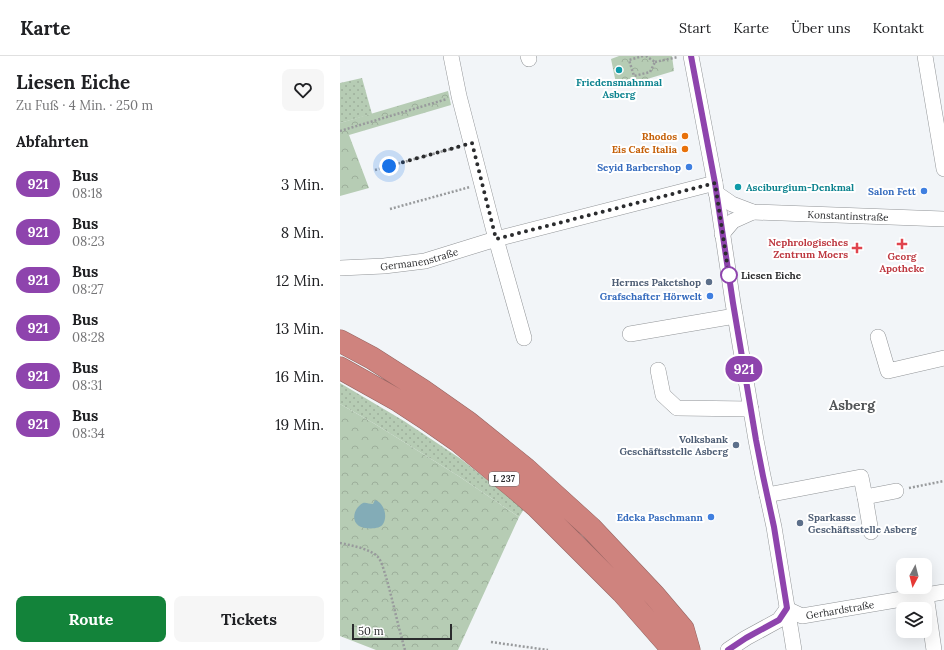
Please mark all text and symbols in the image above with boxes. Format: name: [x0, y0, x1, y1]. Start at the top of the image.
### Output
text: Karte: [20, 16, 71, 40]
text: Start: [679, 19, 711, 37]
text: Karte: [733, 19, 769, 37]
text: Über uns: [791, 19, 851, 37]
text: Kontakt: [873, 19, 924, 37]
marker: Friedensmahnmal Asberg: [614, 65, 624, 75]
button: heart: [282, 69, 324, 111]
text: Liesen Eiche: [16, 70, 130, 94]
place label: Friedensmahnmal Asberg: [576, 76, 662, 101]
text: Zu Fuß · 4 Min. · 250 m: [16, 97, 153, 114]
place label: Rhodos: [642, 130, 677, 143]
marker: Rhodos: [680, 131, 690, 141]
text: Abfahrten: [16, 132, 89, 151]
place label: Eis Cafe Italia: [612, 143, 678, 156]
marker: Eis Cafe Italia: [680, 144, 690, 154]
your location: [379, 156, 399, 176]
place label: Seyid Barbershop: [597, 161, 681, 174]
marker: Seyid Barbershop: [684, 162, 694, 172]
text: Bus: [72, 166, 98, 185]
text: 921: [27, 175, 49, 193]
text: 3 Min.: [281, 175, 324, 194]
place label: Asciburgium-Denkmal: [746, 181, 854, 194]
marker: Asciburgium-Denkmal: [733, 182, 743, 192]
text: 08:18: [72, 185, 103, 202]
place label: Salon Fett: [868, 185, 917, 198]
marker: Salon Fett: [919, 186, 929, 196]
street label: Konstantinstraße: [807, 208, 889, 224]
text: Bus: [72, 214, 98, 233]
text: 921: [27, 223, 49, 241]
text: 8 Min.: [281, 223, 324, 242]
text: 08:23: [72, 233, 105, 250]
place label: Nephrologisches Zentrum Moers: [768, 236, 848, 261]
marker: Georg Apotheke: [897, 239, 907, 249]
marker: Nephrologisches Zentrum Moers: [851, 242, 863, 254]
street label: Germanenstraße: [380, 245, 460, 273]
place label: Georg Apotheke: [880, 250, 925, 275]
text: Bus: [72, 262, 98, 281]
marker: Liesen Eiche: [720, 266, 738, 284]
place label: Liesen Eiche: [741, 269, 802, 282]
text: 921: [27, 271, 49, 289]
text: 12 Min.: [276, 271, 324, 290]
place label: Hermes Paketshop: [611, 276, 701, 289]
marker: Hermes Paketshop: [704, 277, 714, 287]
text: 08:27: [72, 281, 104, 298]
place label: Grafschafter Hörwelt: [600, 290, 703, 303]
marker: Grafschafter Hörwelt: [705, 291, 715, 301]
text: Bus: [72, 310, 98, 329]
text: 921: [27, 319, 49, 337]
text: 13 Min.: [275, 319, 324, 338]
text: 08:28: [72, 329, 105, 346]
line badge: 921: [721, 356, 767, 382]
text: Bus: [72, 358, 98, 377]
text: 921: [733, 360, 755, 378]
text: 921: [27, 367, 49, 385]
text: 16 Min.: [275, 367, 324, 386]
text: 08:31: [72, 377, 103, 394]
district label: Asberg: [829, 396, 876, 414]
text: Bus: [72, 406, 98, 425]
text: 921: [27, 415, 49, 433]
text: 19 Min.: [275, 415, 324, 434]
text: 08:34: [72, 425, 105, 442]
place label: Volksbank Geschäftsstelle Asberg: [619, 433, 728, 458]
marker: Volksbank Geschäftsstelle Asberg: [731, 440, 741, 450]
road number: L 237: [489, 472, 519, 486]
place label: Edeka Paschmann: [617, 511, 704, 524]
place label: Sparkasse Geschäftsstelle Asberg: [808, 511, 917, 536]
marker: Edeka Paschmann: [706, 512, 716, 522]
marker: Sparkasse Geschäftsstelle Asberg: [795, 518, 805, 528]
north arrow: [896, 558, 932, 594]
map controls: [896, 558, 932, 638]
button: Route: [16, 596, 166, 642]
button: Tickets: [174, 596, 324, 642]
street label: Gerhardstraße: [805, 598, 876, 622]
button: layers: [896, 602, 932, 638]
scale bar: [352, 622, 452, 641]
text: 50 m: [358, 624, 384, 638]

